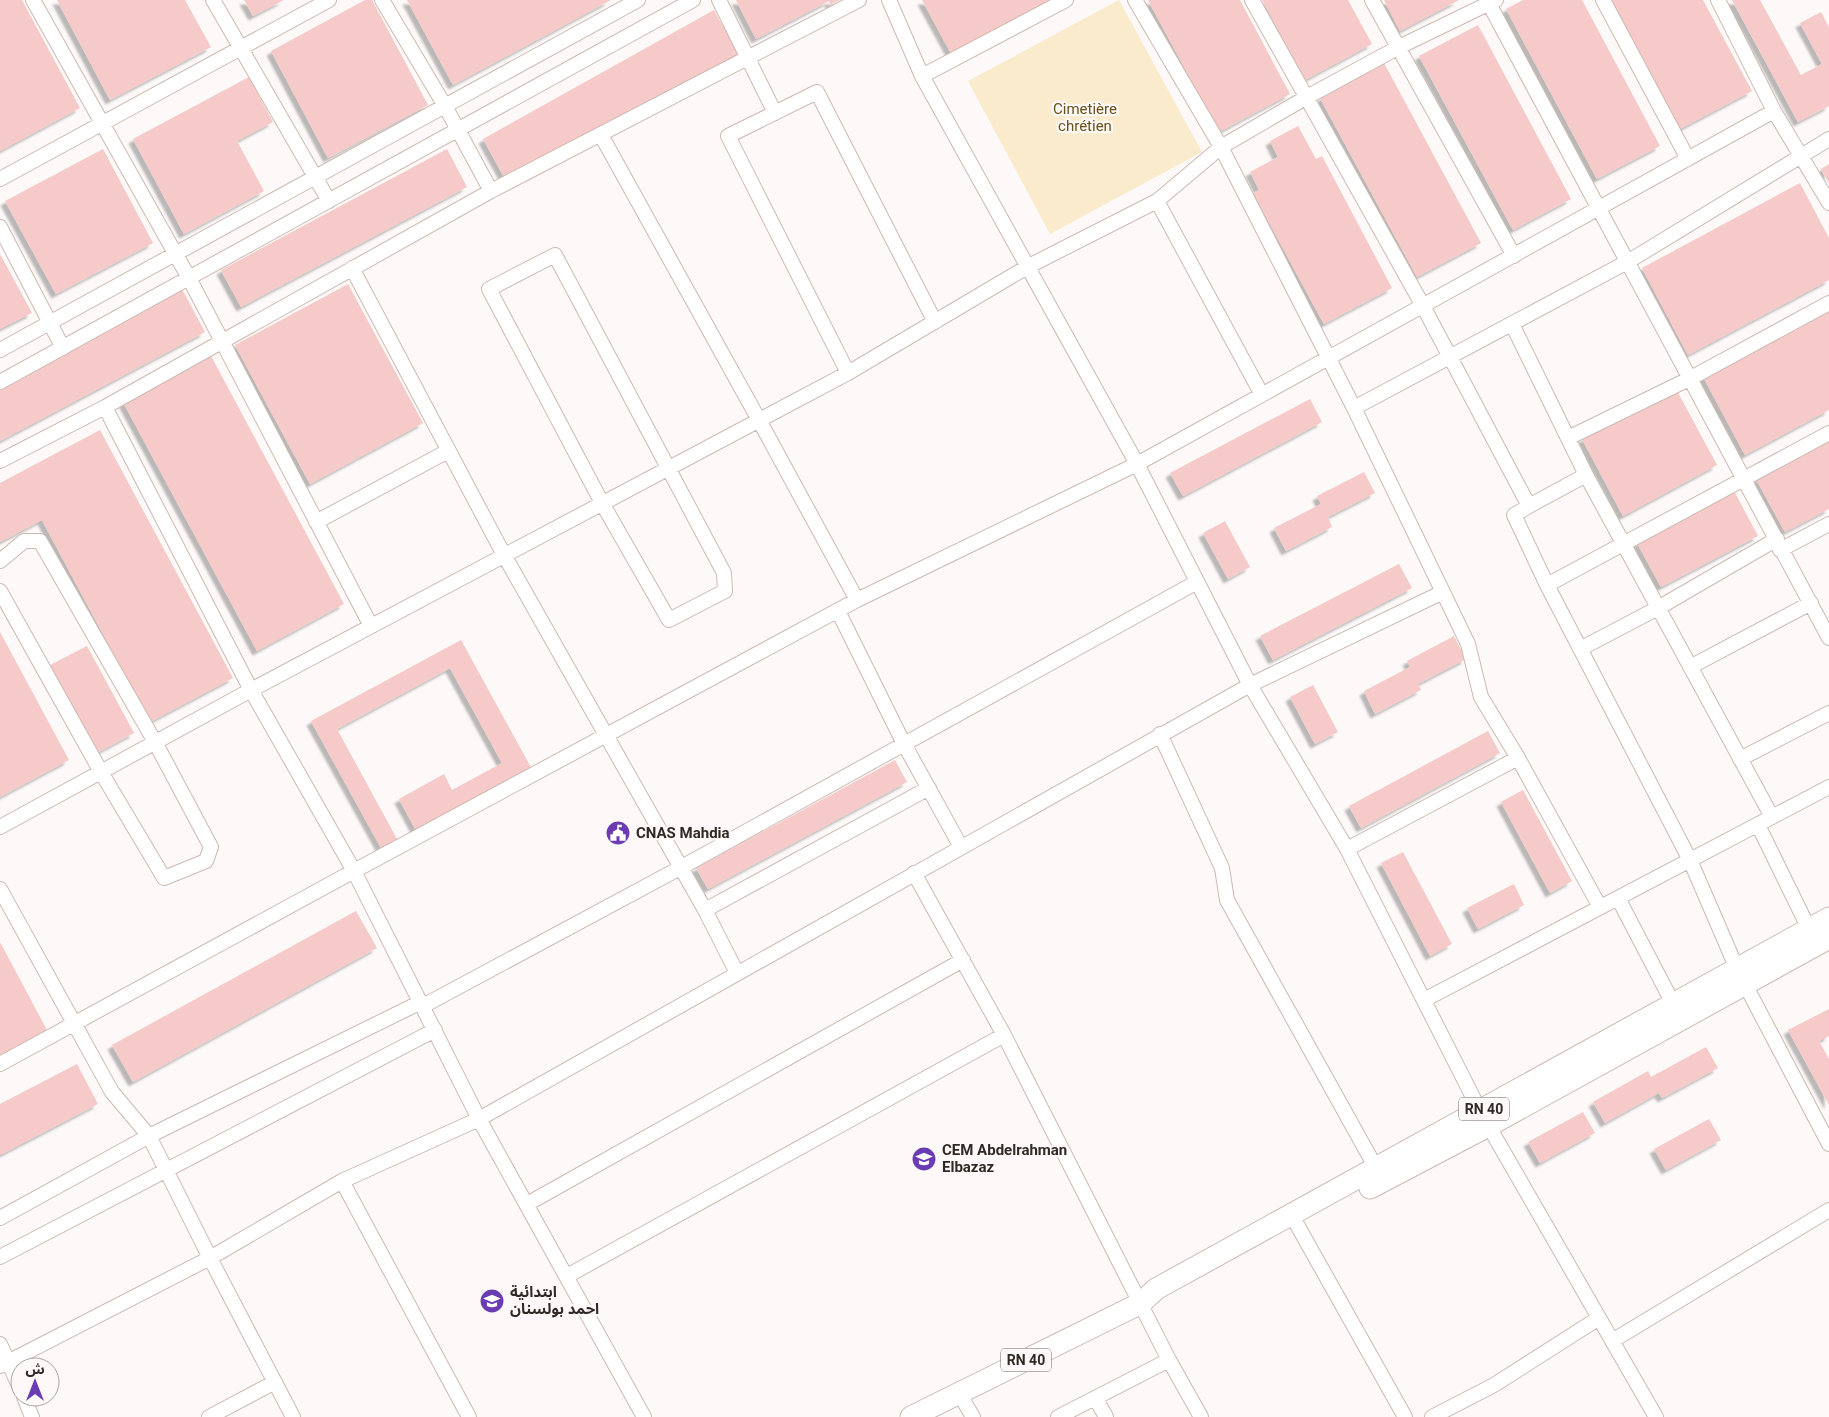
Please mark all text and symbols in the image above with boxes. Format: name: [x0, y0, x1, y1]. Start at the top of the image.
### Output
park label: Cimetière chrétien: [1053, 100, 1117, 135]
public building icon: CNAS Mahdia: [605, 820, 631, 846]
place label: CNAS Mahdia: [636, 824, 730, 842]
road number: RN 40: [1459, 1098, 1509, 1120]
place label: CEM Abdelrahman Elbazaz: [942, 1141, 1067, 1176]
school or university icon: CEM Abdelrahman Elbazaz: [911, 1146, 937, 1172]
place label: ابتدائية احمد بولسنان: [510, 1283, 599, 1318]
school or university icon: ابتدائية احمد بولسنان: [479, 1288, 505, 1314]
road number: RN 40: [1001, 1348, 1051, 1372]
north arrow: [10, 1357, 60, 1407]
text: ش: [25, 1361, 45, 1377]

